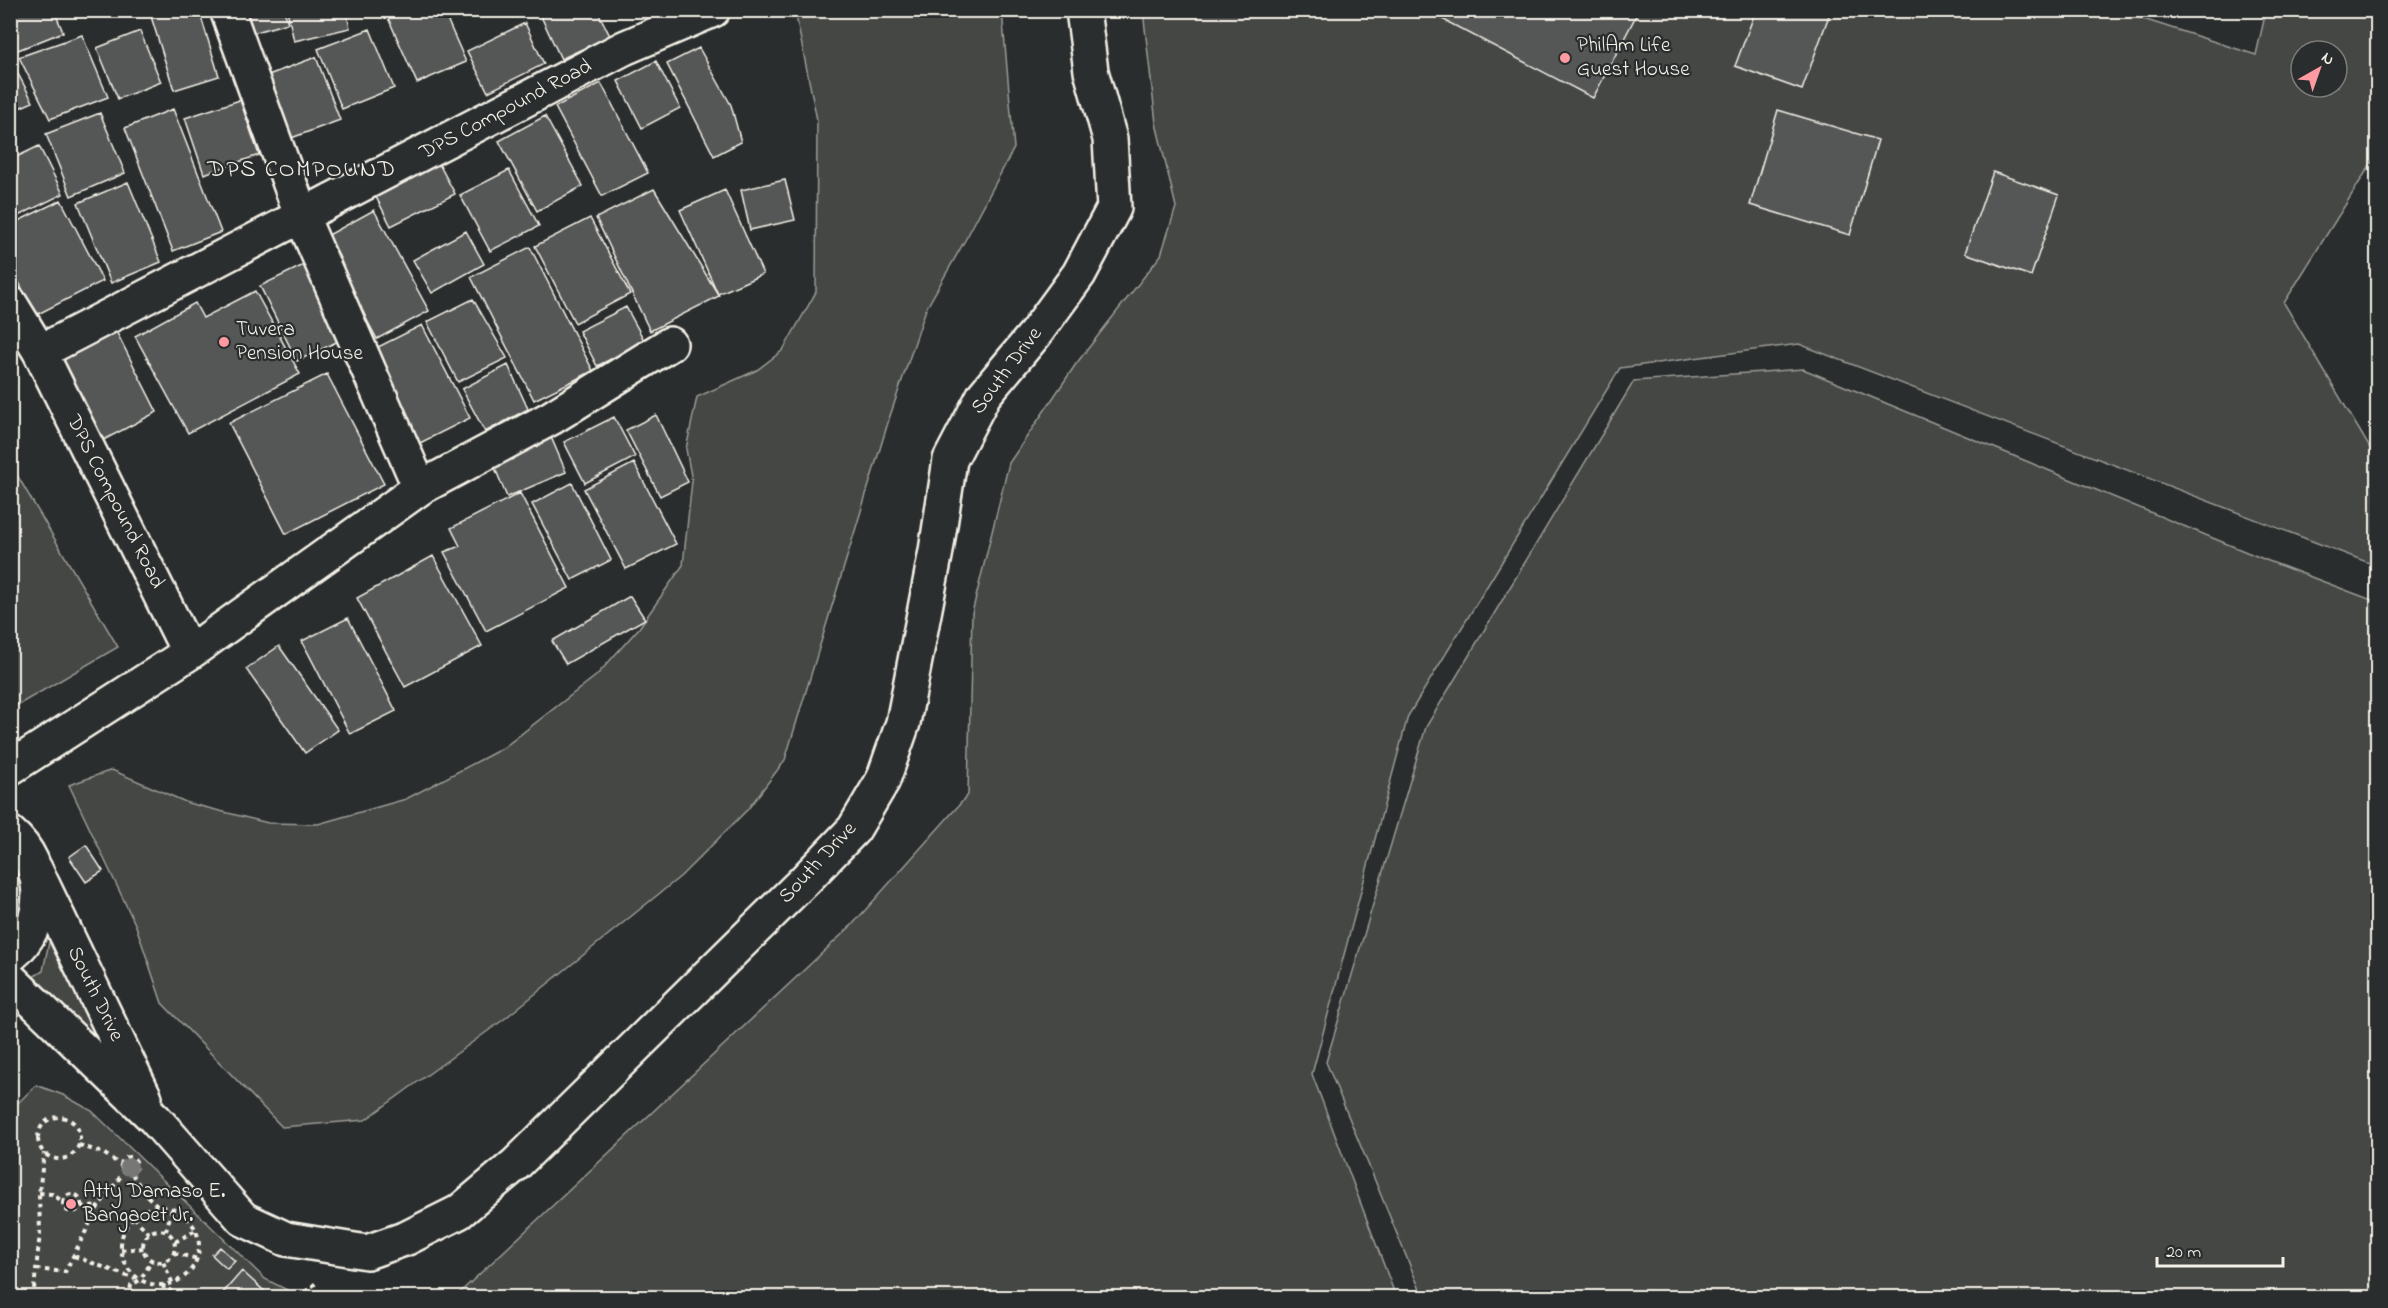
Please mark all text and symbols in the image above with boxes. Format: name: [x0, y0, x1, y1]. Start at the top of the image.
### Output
place label: PhilAm Life Guest House: [1577, 31, 1690, 85]
north arrow: [2289, 39, 2349, 99]
text: N: [2316, 46, 2339, 72]
marker: PhilAm Life Guest House: [1558, 51, 1572, 65]
street label: DPS Compound Road: [414, 52, 598, 169]
district label: DPS COMPOUND: [206, 153, 397, 188]
place label: Tuvera Pension House: [236, 315, 363, 369]
street label: South Drive: [964, 321, 1050, 421]
marker: Tuvera Pension House: [217, 335, 231, 349]
street label: DPS Compound Road: [58, 409, 172, 594]
street label: South Drive: [772, 815, 864, 911]
street label: South Drive: [59, 941, 131, 1047]
place label: Atty Damaso E. Bangaoet Jr.: [82, 1177, 225, 1233]
marker: Atty Damaso E. Bangaoet Jr.: [64, 1197, 78, 1211]
scale bar: [2157, 1230, 2283, 1268]
text: 20 m: [2166, 1240, 2201, 1266]

